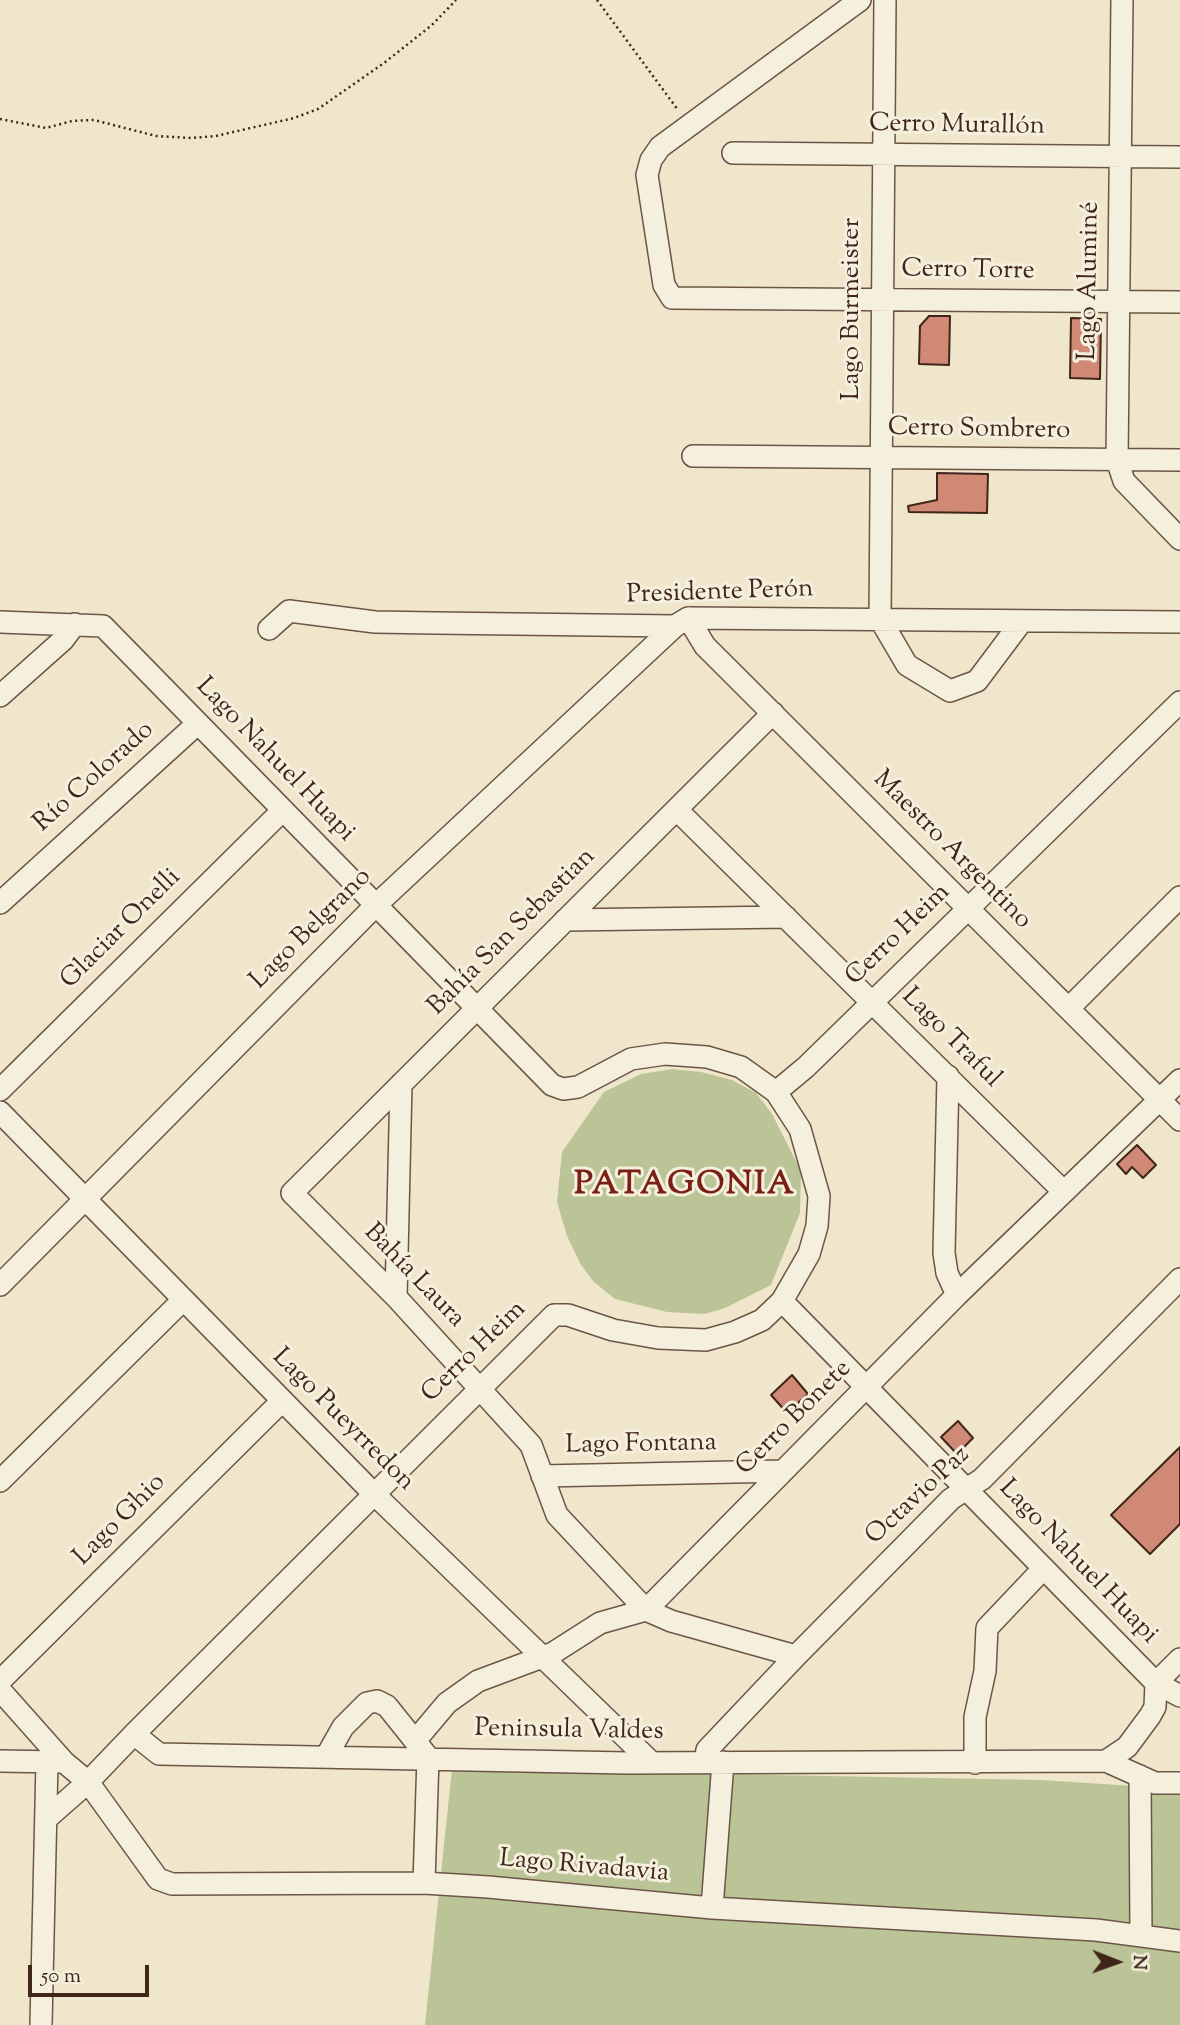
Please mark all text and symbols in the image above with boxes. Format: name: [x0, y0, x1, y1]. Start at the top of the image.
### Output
street label: Cerro Murallón: [869, 110, 1045, 144]
street label: Lago Aluminé: [1074, 201, 1108, 361]
street label: Lago Burmeister: [838, 218, 870, 400]
street label: Cerro Torre: [901, 255, 1035, 289]
street label: Cerro Sombrero: [887, 414, 1071, 448]
street label: Presidente Perón: [626, 575, 814, 613]
street label: Lago Nahuel Huapi: [188, 672, 360, 850]
street label: Río Colorado: [28, 716, 162, 840]
street label: Maestro Argentino: [865, 765, 1037, 937]
street label: Bahía San Sebastian: [423, 843, 603, 1023]
street label: Glaciar Onelli: [55, 863, 189, 997]
street label: Lago Belgrano: [245, 863, 379, 997]
street label: Cerro Heim: [840, 879, 958, 993]
street label: Lago Traful: [894, 983, 1006, 1095]
district label: PATAGONIA: [575, 1167, 795, 1207]
street label: Bahía Laura: [356, 1218, 470, 1336]
street label: Cerro Heim: [416, 1296, 534, 1410]
street label: Lago Pueyrredon: [264, 1343, 420, 1499]
street label: Cerro Bonete: [731, 1355, 859, 1483]
street label: Lago Fontana: [565, 1429, 717, 1463]
street label: Octavio Paz: [860, 1441, 978, 1553]
street label: Lago Ghio: [68, 1468, 174, 1574]
street label: Lago Nahuel Huapi: [991, 1474, 1163, 1652]
street label: Peninsula Valdes: [474, 1715, 664, 1749]
street label: Lago Rivadavia: [498, 1845, 670, 1891]
north arrow: [1082, 1927, 1152, 1997]
scale bar: [32, 1952, 152, 1996]
text: N: [1125, 1955, 1152, 1970]
text: 50 m: [41, 1962, 81, 1992]

